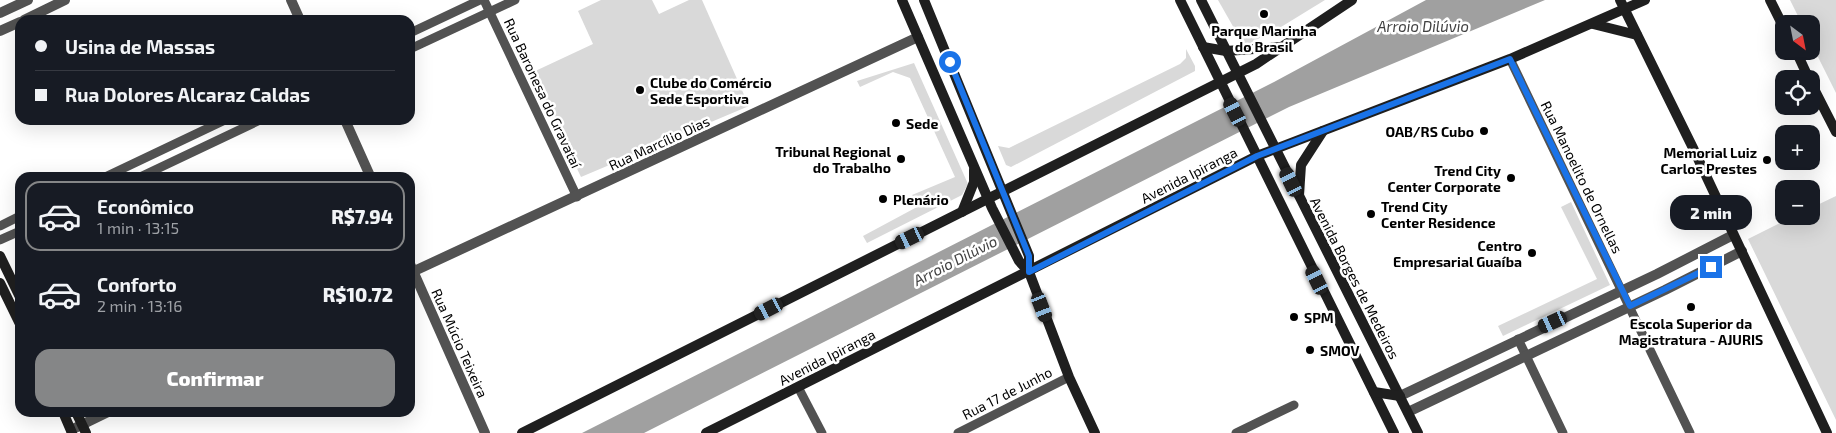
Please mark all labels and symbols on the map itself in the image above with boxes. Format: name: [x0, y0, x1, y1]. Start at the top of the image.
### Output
marker: Parque Marinha do Brasil: [1258, 8, 1270, 20]
street label: Rua Baronesa do Gravataí: [501, 15, 585, 171]
north arrow: [1775, 15, 1820, 60]
water label: Arroio Dilúvio: [1376, 17, 1469, 35]
place label: Parque Marinha do Brasil: [1211, 22, 1317, 55]
route start: [939, 51, 961, 73]
place label: Clube do Comércio Sede Esportiva: [650, 74, 772, 107]
marker: Clube do Comércio Sede Esportiva: [634, 84, 646, 96]
car: [1221, 95, 1248, 129]
street label: Rua Manoelito de Ornellas: [1538, 98, 1626, 256]
street label: Rua Marcílio Dias: [606, 112, 712, 174]
place label: Sede: [906, 115, 938, 132]
marker: Sede: [890, 117, 902, 129]
place label: OAB/RS Cubo: [1385, 123, 1474, 140]
marker: OAB/RS Cubo: [1478, 125, 1490, 137]
place label: Tribunal Regional do Trabalho: [775, 143, 891, 176]
street label: Avenida Ipiranga: [1138, 143, 1240, 207]
place label: Memorial Luiz Carlos Prestes: [1661, 144, 1757, 177]
marker: Tribunal Regional do Trabalho: [895, 153, 907, 165]
marker: Memorial Luiz Carlos Prestes: [1761, 154, 1773, 166]
place label: Trend City Center Corporate: [1387, 162, 1501, 195]
car: [1277, 165, 1304, 199]
marker: Trend City Center Corporate: [1505, 172, 1517, 184]
place label: Plenário: [893, 191, 949, 208]
marker: Plenário: [877, 193, 889, 205]
street label: Avenida Borges de Medeiros: [1307, 194, 1403, 362]
callout: 2 min: [1670, 194, 1752, 230]
place label: Trend City Center Residence: [1381, 198, 1496, 231]
marker: Trend City Center Residence: [1365, 208, 1377, 220]
car: [893, 225, 926, 251]
water label: Arroio Dilúvio: [909, 231, 1000, 289]
place label: Centro Empresarial Guaíba: [1393, 237, 1522, 270]
marker: Centro Empresarial Guaíba: [1526, 247, 1538, 259]
route end: [1700, 256, 1722, 278]
car: [1303, 263, 1330, 297]
street label: Rua Múcio Teixeira: [428, 286, 492, 400]
car: [1029, 290, 1054, 324]
car: [752, 296, 785, 322]
marker: Escola Superior da Magistratura - AJURIS: [1685, 301, 1697, 313]
place label: SPM: [1304, 309, 1334, 326]
car: [1536, 309, 1569, 335]
marker: SPM: [1288, 311, 1300, 323]
place label: Escola Superior da Magistratura - AJURIS: [1619, 315, 1763, 348]
street label: Avenida Ipiranga: [776, 325, 878, 389]
place label: SMOV: [1320, 342, 1360, 359]
marker: SMOV: [1304, 344, 1316, 356]
street label: Rua 17 de Junho: [959, 363, 1055, 423]

